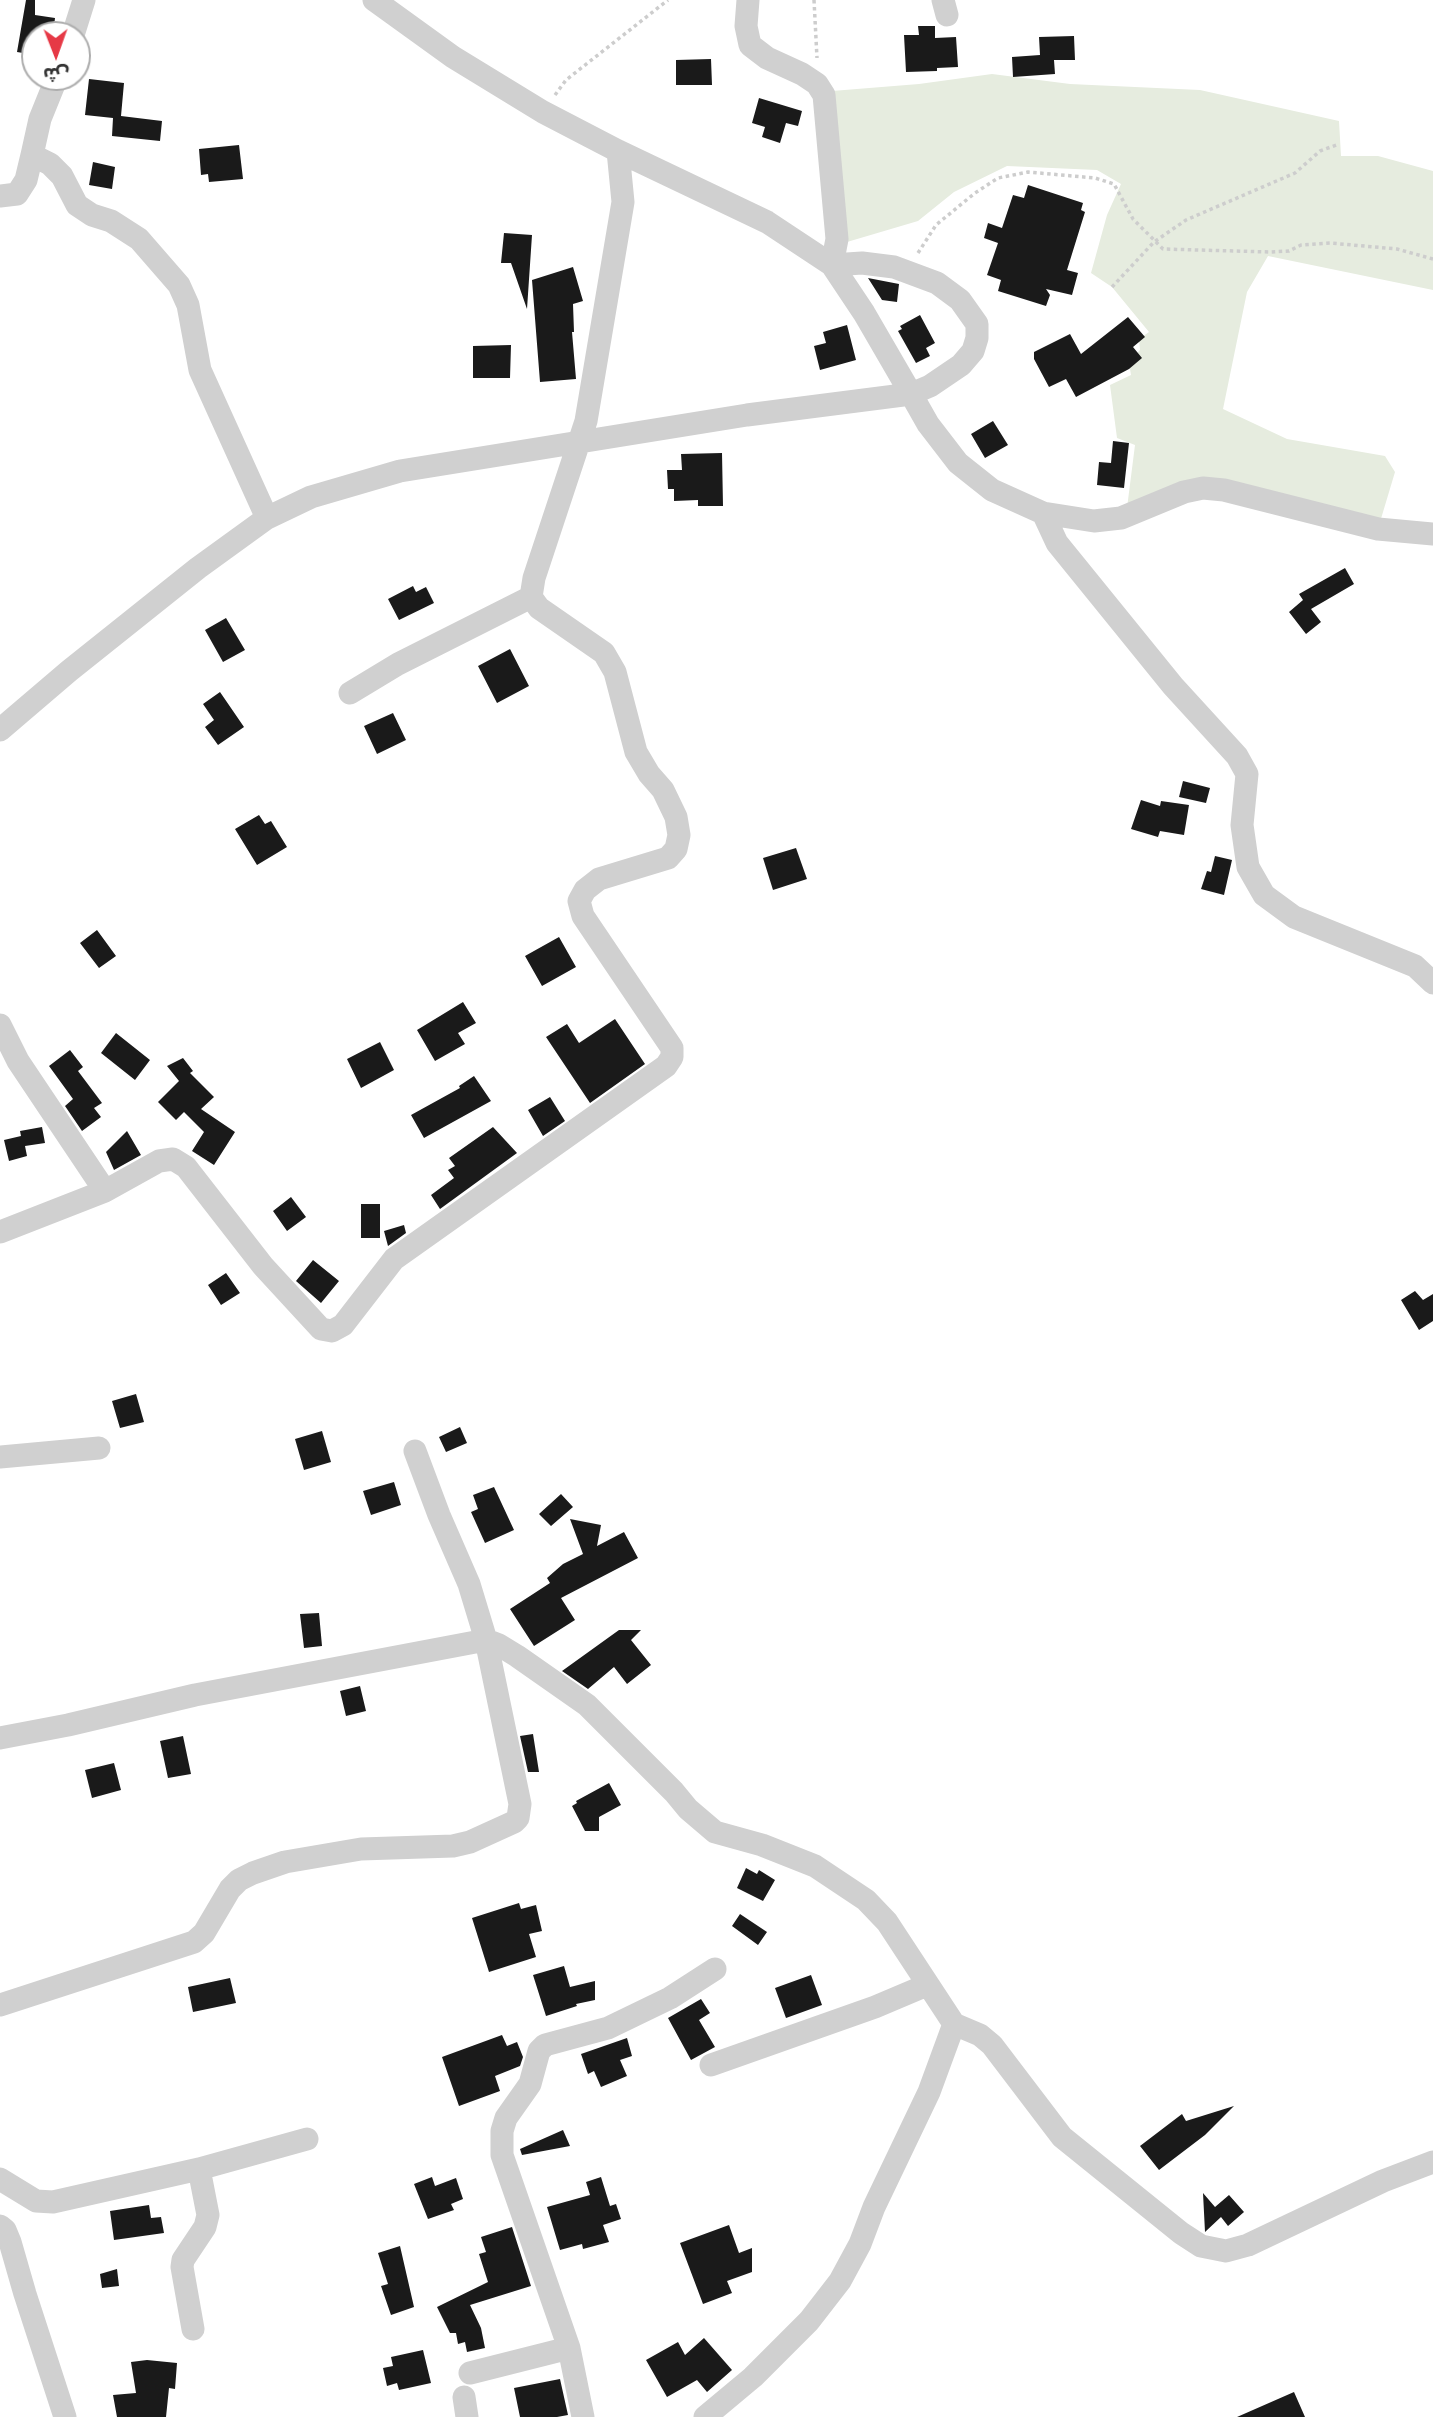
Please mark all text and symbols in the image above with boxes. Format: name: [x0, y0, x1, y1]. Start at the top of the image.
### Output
north arrow: [21, 21, 91, 91]
text: ش: [43, 64, 70, 87]

